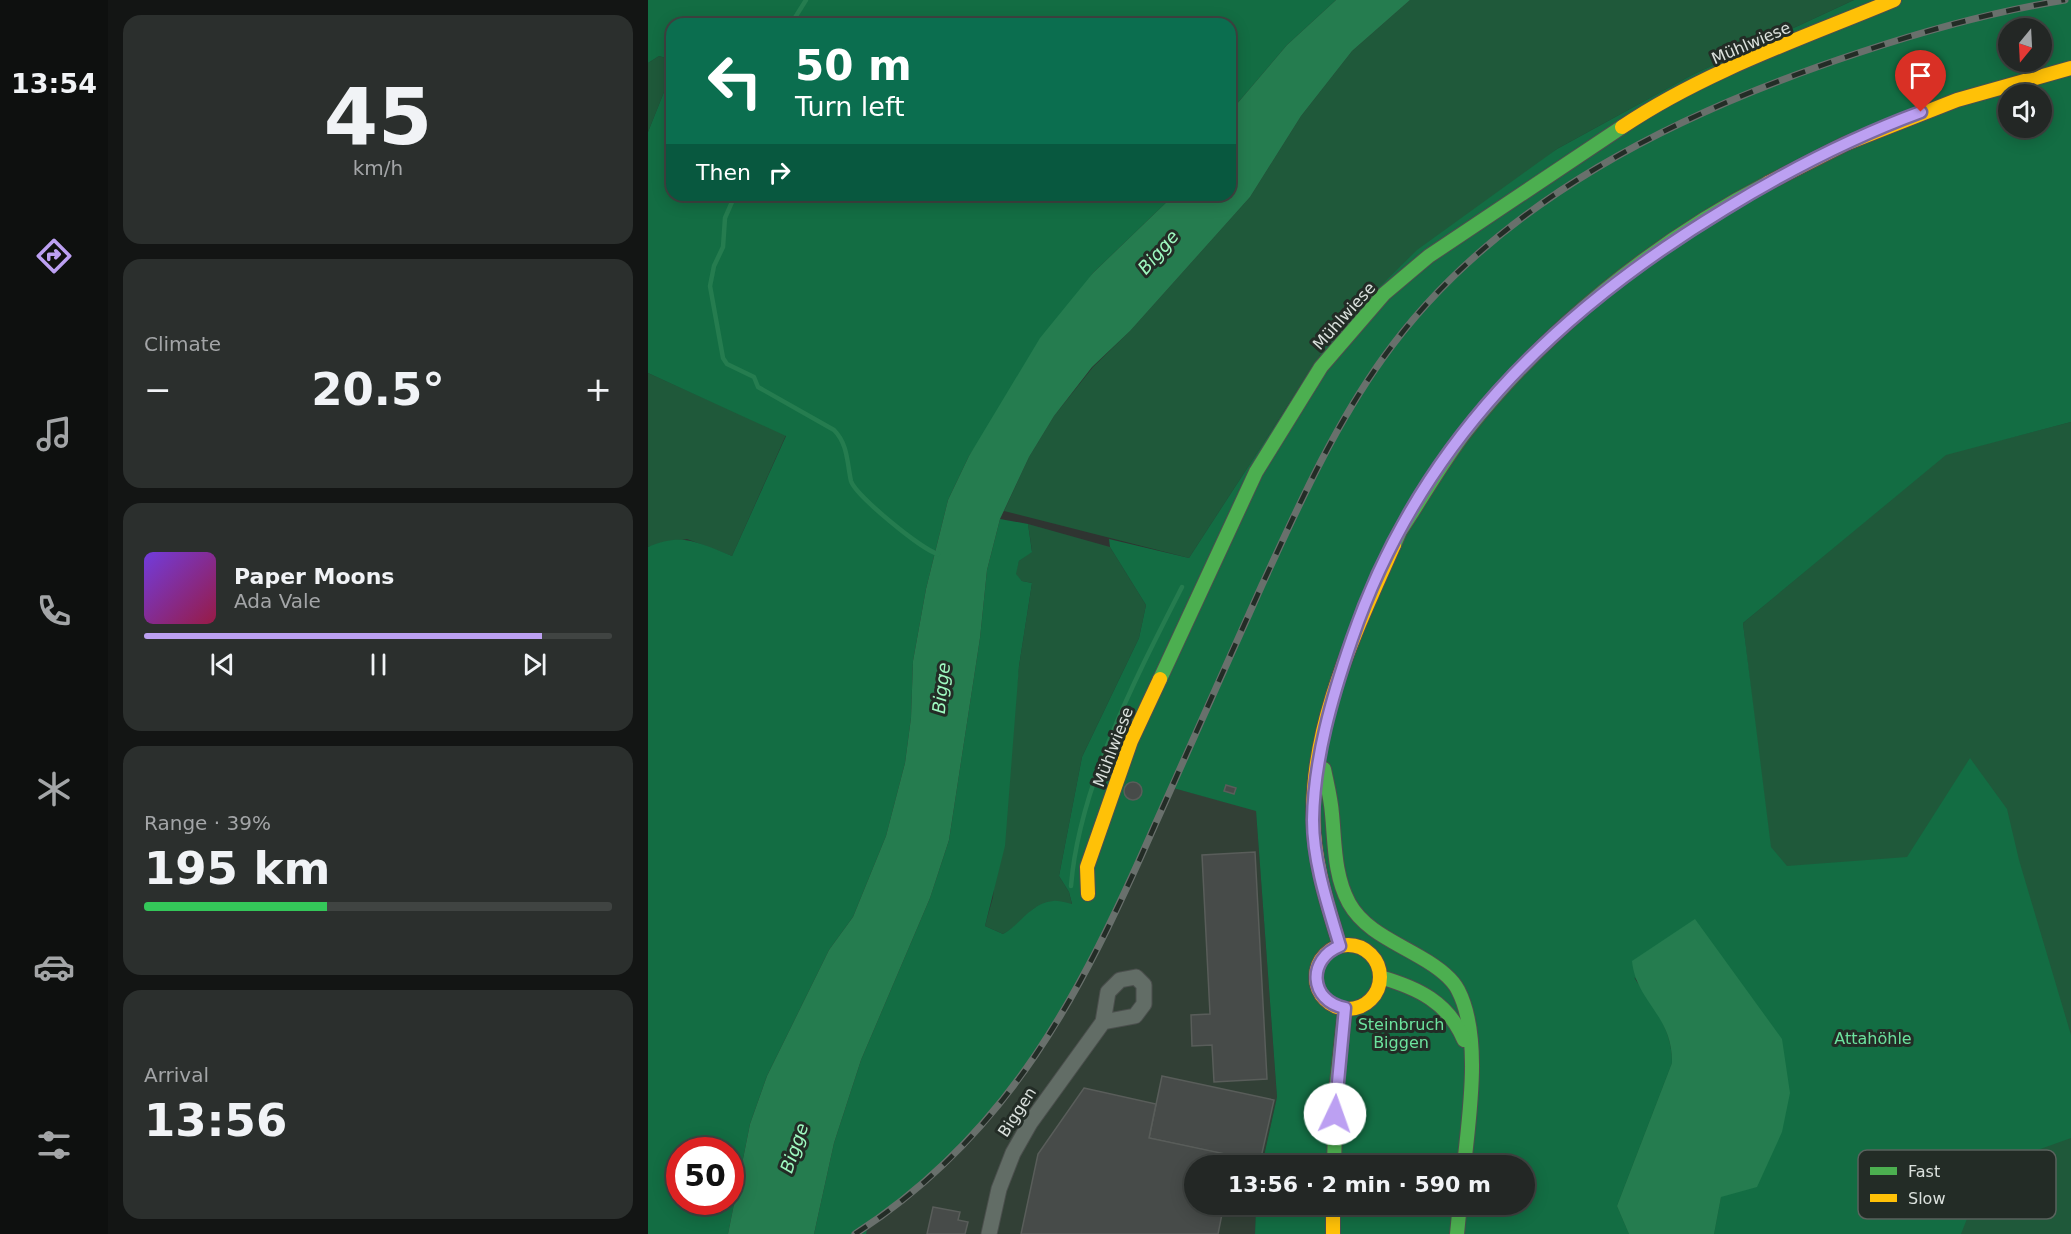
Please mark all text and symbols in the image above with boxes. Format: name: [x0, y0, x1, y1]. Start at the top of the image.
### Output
street label: Mühlwiese: [1709, 18, 1793, 68]
north arrow: [1998, 18, 2052, 72]
map controls: [1998, 18, 2052, 138]
text: 50 m: [795, 41, 912, 90]
icon: left: [696, 42, 774, 120]
pin: [1895, 50, 1946, 112]
icon: arrive: [1904, 59, 1937, 92]
text: 13:54: [11, 68, 97, 99]
text: 45: [324, 72, 432, 162]
button: sound: [1998, 84, 2052, 138]
text: Turn left: [795, 91, 905, 122]
text: km/h: [353, 156, 403, 180]
icon: right: [763, 156, 796, 189]
text: Then: [696, 160, 751, 185]
water label: Bigge: [1133, 226, 1183, 278]
icon: directions: [33, 235, 75, 277]
street label: Mühlwiese: [1309, 278, 1379, 354]
text: Climate: [144, 332, 221, 356]
text: 20.5°: [311, 363, 445, 416]
text: −: [144, 370, 172, 409]
text: +: [584, 370, 612, 409]
icon: music: [33, 413, 75, 455]
text: Paper Moons: [234, 564, 394, 589]
text: Ada Vale: [234, 589, 321, 613]
icon: phone: [33, 590, 75, 632]
icon: previous: [206, 648, 239, 681]
icon: pause: [362, 648, 395, 681]
icon: next: [518, 648, 551, 681]
water label: Bigge: [928, 661, 954, 715]
street label: Mühlwiese: [1089, 704, 1137, 790]
icon: climate: [33, 768, 75, 810]
text: Range · 39%: [144, 811, 271, 835]
text: 195 km: [144, 842, 330, 895]
icon: car: [33, 946, 75, 988]
park label: Steinbruch Biggen: [1358, 1015, 1444, 1052]
park label: Attahöhle: [1834, 1029, 1912, 1048]
text: Arrival: [144, 1063, 209, 1087]
position arrow: [1303, 1082, 1367, 1146]
street label: Biggen: [994, 1083, 1040, 1141]
text: 13:56: [144, 1094, 287, 1147]
water label: Bigge: [776, 1120, 812, 1176]
icon: filters: [33, 1124, 75, 1166]
speed limit sign: 50: [666, 1137, 744, 1215]
legend: [1858, 1150, 2056, 1219]
text: Fast: [1908, 1162, 1940, 1181]
text: 13:56 · 2 min · 590 m: [1228, 1172, 1491, 1197]
text: Slow: [1908, 1189, 1945, 1208]

